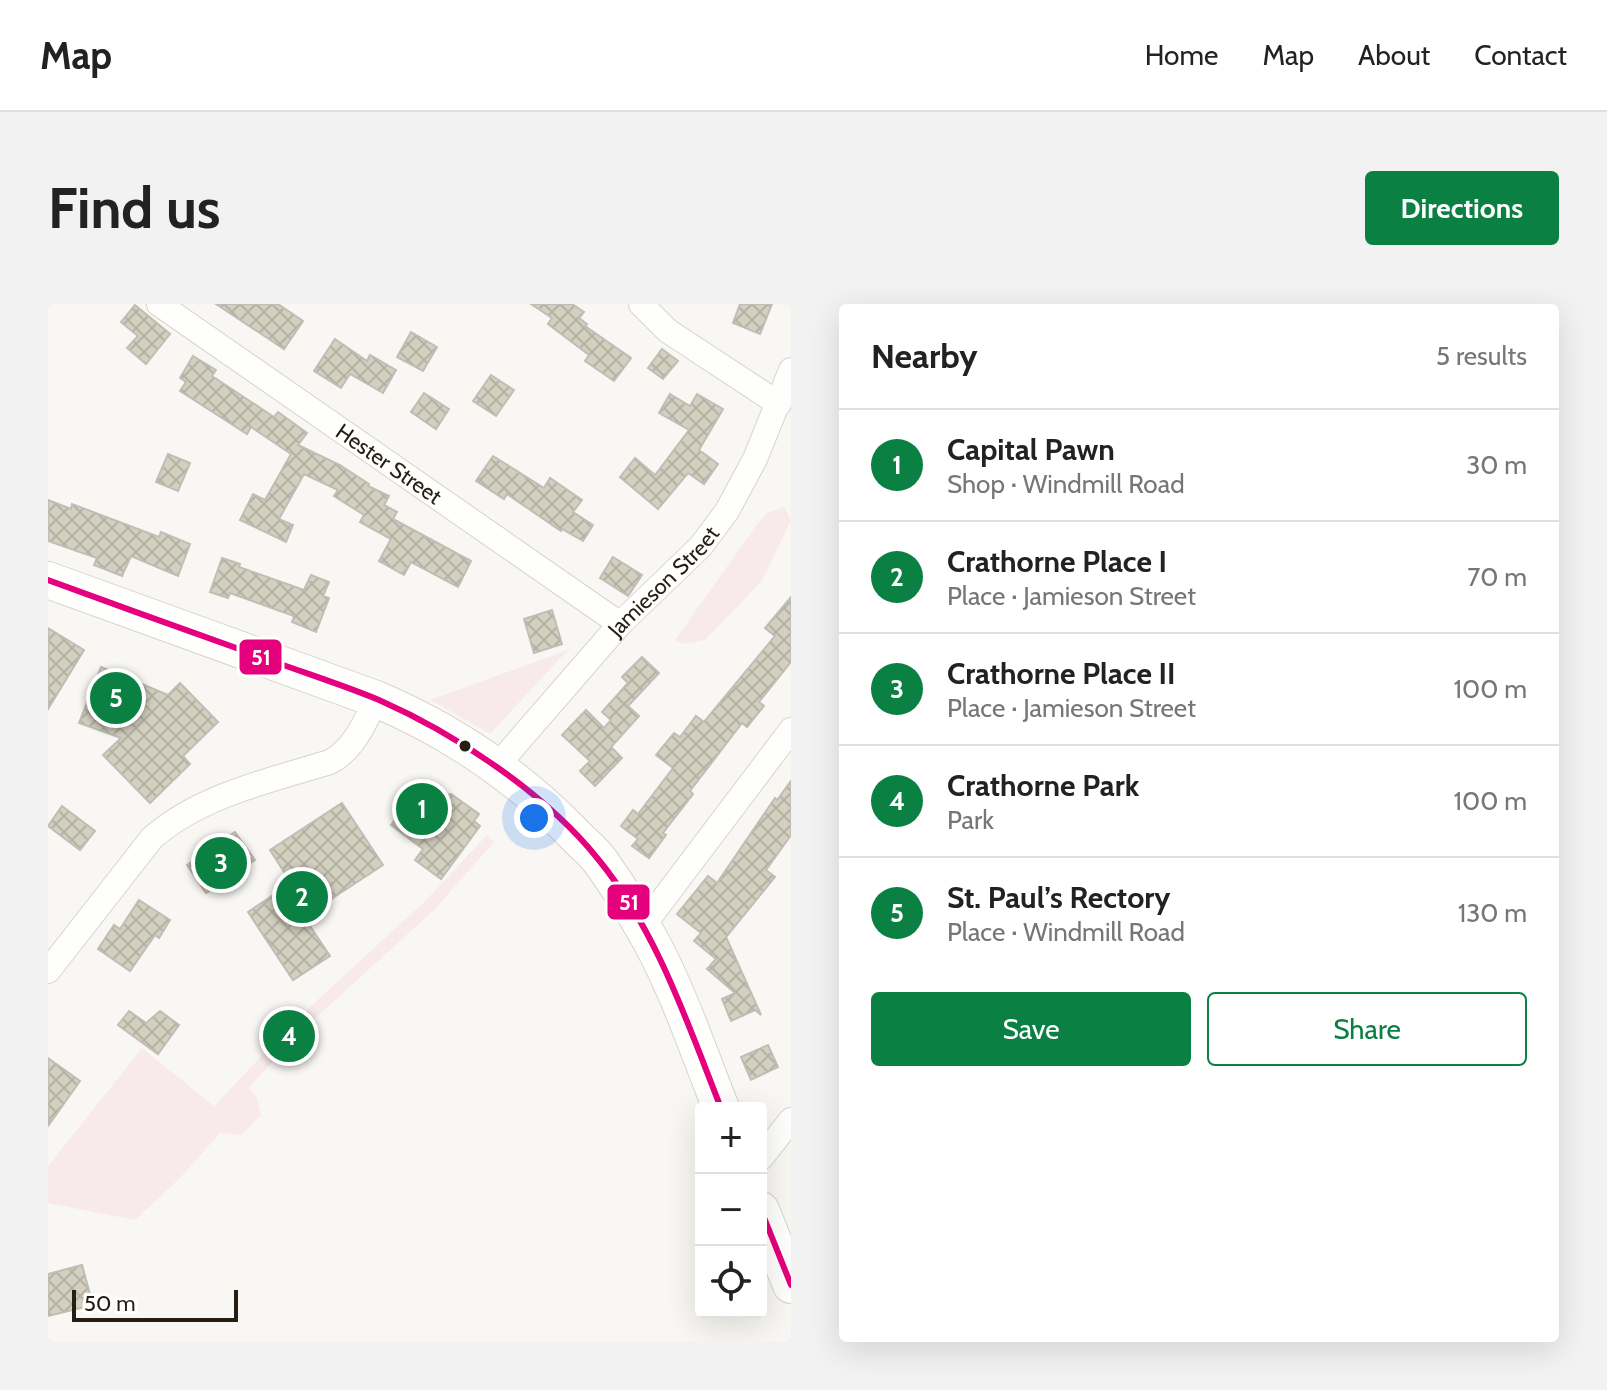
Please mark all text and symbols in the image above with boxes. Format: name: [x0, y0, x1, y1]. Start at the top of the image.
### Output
text: Map: [40, 32, 112, 79]
text: Home: [1145, 38, 1218, 72]
text: Map: [1262, 38, 1314, 72]
text: About: [1358, 38, 1430, 72]
text: Contact: [1474, 38, 1567, 72]
button: Directions: [1365, 171, 1559, 245]
text: Find us: [48, 174, 221, 242]
text: Nearby: [871, 335, 978, 377]
text: 5 results: [1436, 340, 1527, 372]
street label: Hester Street: [331, 418, 448, 510]
text: Capital Pawn: [947, 431, 1115, 468]
text: 1: [892, 449, 902, 481]
text: 30 m: [1466, 449, 1527, 481]
text: Shop · Windmill Road: [947, 468, 1185, 500]
street label: Jamieson Street: [601, 520, 725, 643]
text: Crathorne Place I: [947, 543, 1167, 580]
text: 2: [890, 561, 904, 593]
text: 70 m: [1467, 561, 1527, 593]
text: Place · Jamieson Street: [947, 580, 1196, 612]
line badge: 51: [238, 638, 283, 676]
text: 51: [251, 644, 271, 671]
text: Crathorne Place II: [947, 655, 1176, 692]
pin: 5: [90, 668, 142, 728]
text: 3: [890, 673, 904, 705]
text: 100 m: [1454, 673, 1527, 705]
text: Place · Jamieson Street: [947, 692, 1196, 724]
unlabelled marker: [457, 738, 473, 754]
text: Crathorne Park: [947, 767, 1139, 804]
pin: 1: [396, 779, 448, 839]
text: 4: [889, 785, 905, 817]
text: 100 m: [1454, 785, 1527, 817]
your location: [514, 798, 554, 838]
text: Park: [947, 804, 994, 836]
pin: 3: [195, 833, 247, 893]
pin: 2: [276, 867, 328, 927]
text: St. Paul’s Rectory: [947, 879, 1170, 916]
line badge: 51: [606, 883, 651, 921]
text: 51: [619, 889, 639, 916]
text: 5: [890, 897, 904, 929]
text: 130 m: [1458, 897, 1527, 929]
text: Place · Windmill Road: [947, 916, 1185, 948]
button: Save: [871, 992, 1191, 1066]
button: Share: [1207, 992, 1527, 1066]
pin: 4: [263, 1006, 315, 1066]
map controls: [695, 1102, 767, 1318]
button: +: [695, 1102, 767, 1174]
button: −: [695, 1174, 767, 1246]
button: locate: [695, 1246, 767, 1318]
scale bar: [72, 1286, 238, 1322]
text: 50 m: [84, 1290, 136, 1317]

